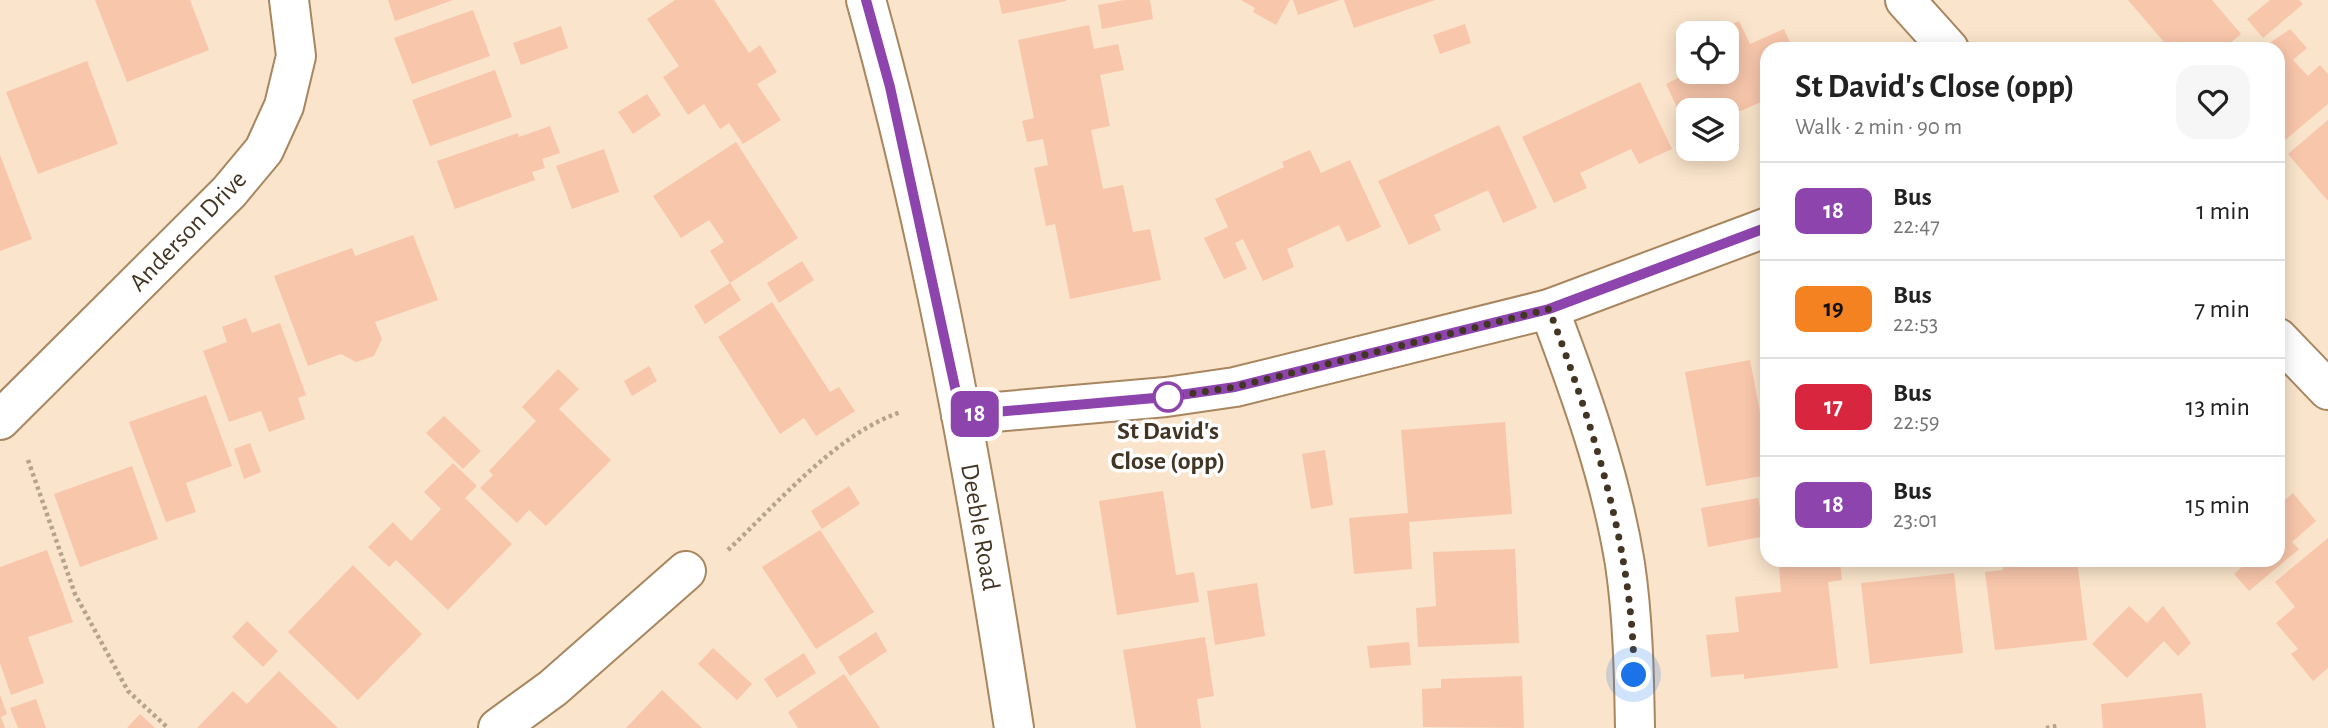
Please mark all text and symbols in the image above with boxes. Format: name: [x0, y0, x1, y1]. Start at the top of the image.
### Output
map controls: [1676, 21, 1739, 161]
button: locate: [1676, 21, 1739, 84]
button: heart: [2176, 65, 2250, 139]
text: St David's Close (opp): [1795, 71, 2075, 104]
button: layers: [1676, 98, 1739, 161]
text: Walk · 2 min · 90 m: [1795, 116, 1962, 139]
street label: Anderson Drive: [124, 166, 252, 296]
text: Bus: [1893, 184, 1932, 210]
text: 1 min: [2196, 198, 2250, 224]
text: 18: [1823, 199, 1844, 223]
text: 22:47: [1893, 215, 1940, 238]
text: Bus: [1893, 282, 1932, 308]
text: 7 min: [2194, 296, 2250, 322]
text: 19: [1823, 297, 1844, 321]
text: 22:53: [1893, 313, 1938, 336]
text: Bus: [1893, 380, 1932, 406]
marker: St David's Close (opp): [1153, 382, 1183, 412]
line badge: 18: [944, 391, 1006, 437]
text: 13 min: [2186, 394, 2250, 420]
text: 17: [1824, 395, 1843, 419]
text: 18: [965, 402, 985, 426]
text: 22:59: [1893, 411, 1940, 434]
place label: St David's Close (opp): [1111, 418, 1225, 474]
street label: Deeble Road: [956, 461, 1004, 593]
text: Bus: [1893, 478, 1932, 504]
text: 15 min: [2185, 492, 2250, 518]
text: 18: [1823, 493, 1844, 517]
text: 23:01: [1893, 509, 1938, 532]
your location: [1616, 657, 1651, 692]

